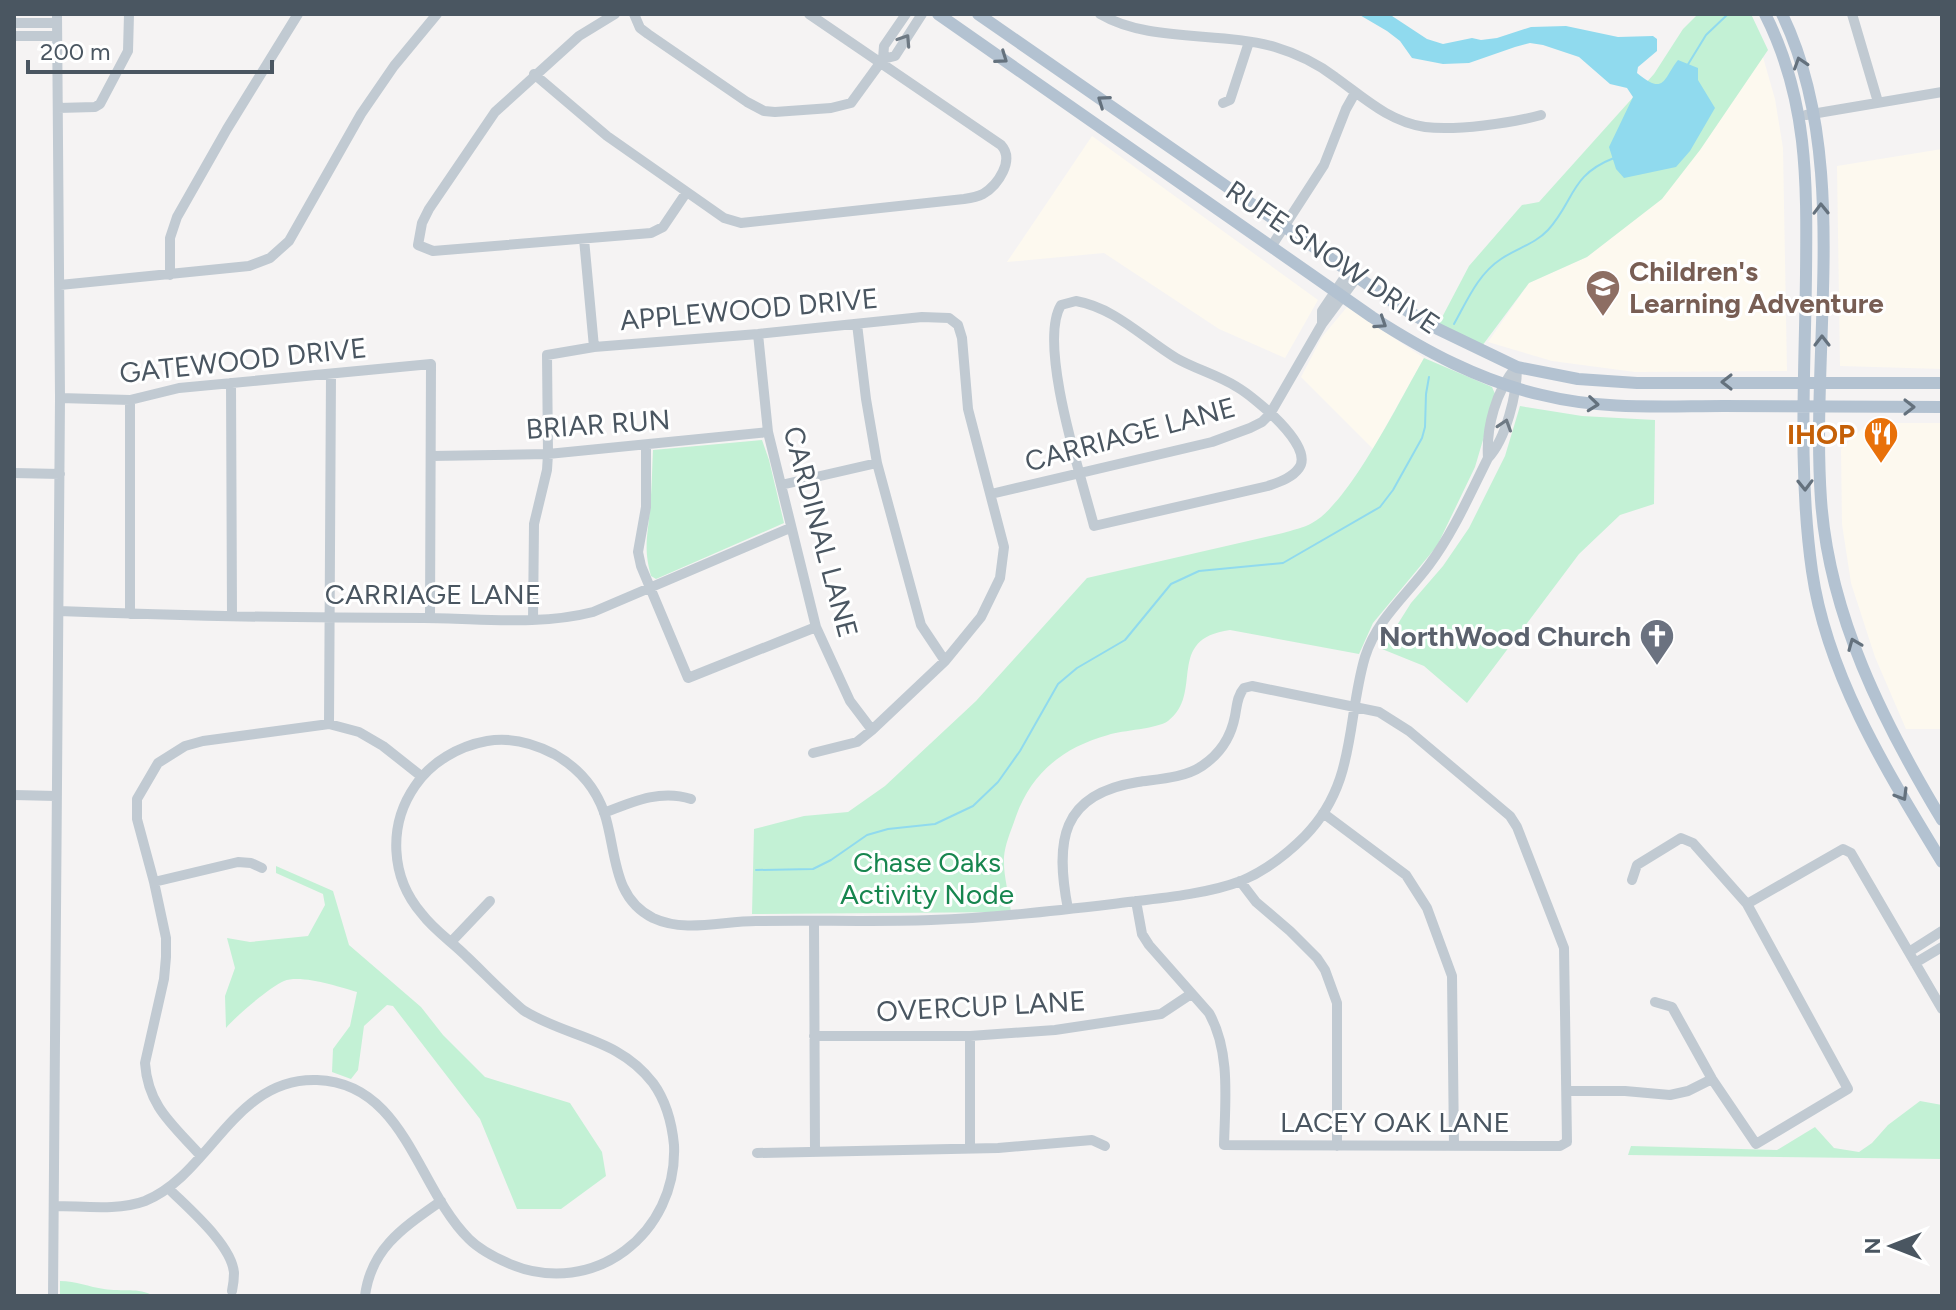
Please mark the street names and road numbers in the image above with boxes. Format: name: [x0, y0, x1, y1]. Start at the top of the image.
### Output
street label: RUFE SNOW DRIVE: [1220, 173, 1446, 341]
street label: APPLEWOOD DRIVE: [618, 281, 880, 337]
street label: GATEWOOD DRIVE: [118, 330, 368, 390]
street label: CARRIAGE LANE: [1021, 390, 1239, 478]
street label: BRIAR RUN: [525, 402, 671, 446]
street label: CARDINAL LANE: [776, 423, 866, 641]
street label: CARRIAGE LANE: [325, 577, 541, 611]
street label: OVERCUP LANE: [875, 984, 1087, 1028]
street label: LACEY OAK LANE: [1280, 1105, 1510, 1139]

